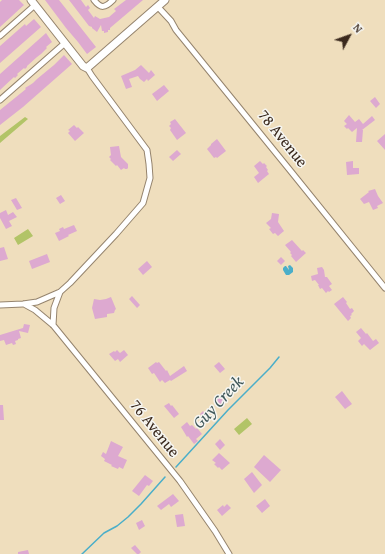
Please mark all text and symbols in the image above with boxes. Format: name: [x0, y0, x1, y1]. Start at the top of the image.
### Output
north arrow: [329, 16, 369, 56]
text: N: [350, 20, 367, 36]
street label: 78 Avenue: [253, 106, 311, 172]
water label: Guy Creek: [189, 372, 249, 434]
street label: 76 Avenue: [125, 396, 183, 462]

